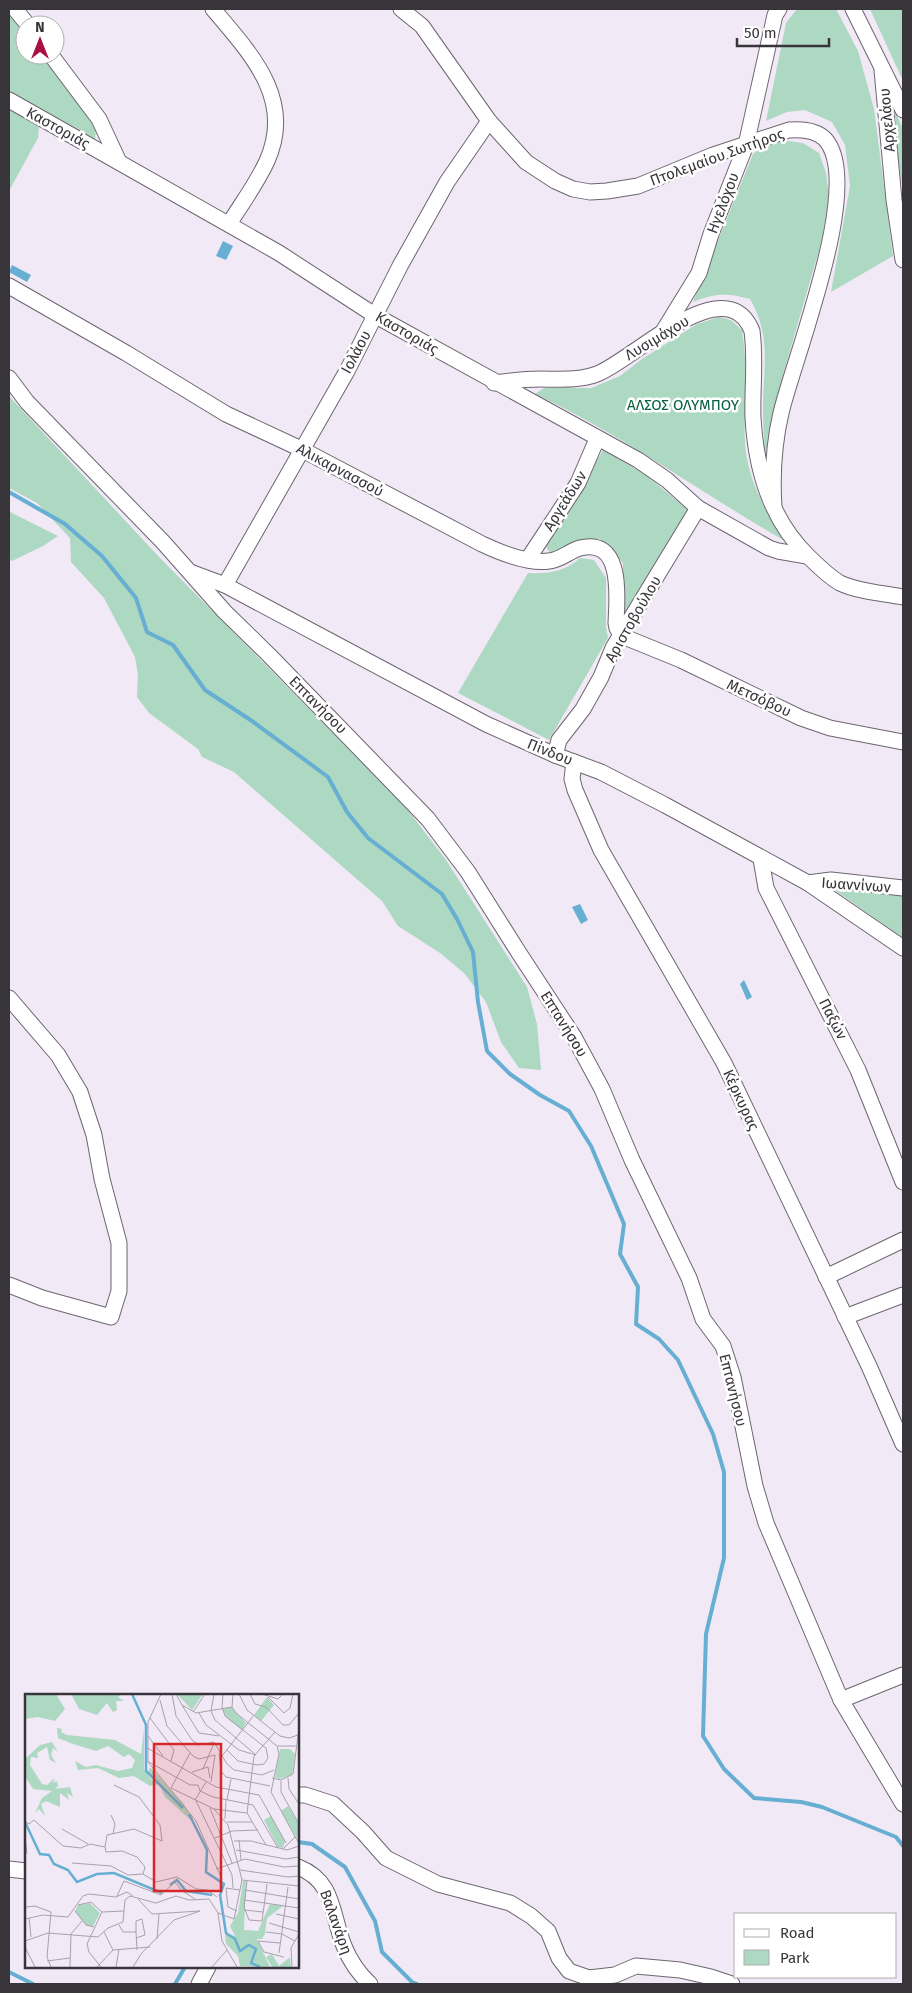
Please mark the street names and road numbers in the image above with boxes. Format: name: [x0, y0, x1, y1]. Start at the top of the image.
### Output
street label: Αρχελάου: [875, 87, 899, 153]
street label: Καστοριάς: [23, 103, 93, 153]
street label: Πτολεμαίου Σωτήρος: [647, 124, 787, 190]
street label: Ηγελόχου: [703, 170, 743, 236]
street label: Καστοριάς: [372, 308, 442, 358]
street label: Λυσιμάχου: [622, 312, 692, 364]
street label: Ιολάου: [337, 327, 375, 377]
street label: Αλικαρνασσού: [293, 439, 387, 501]
street label: Αργεάδων: [540, 467, 591, 534]
street label: Αριστοβούλου: [601, 573, 665, 665]
street label: Επτανήσου: [285, 672, 351, 738]
street label: Μετσόβου: [724, 675, 794, 721]
street label: Πίνδου: [525, 735, 575, 769]
street label: Ιωαννίνων: [821, 874, 892, 896]
street label: Επτανήσου: [537, 988, 591, 1060]
street label: Παξών: [815, 995, 851, 1043]
street label: Κέρκυρας: [719, 1067, 763, 1133]
street label: Επτανήσου: [715, 1352, 751, 1428]
street label: Βαλανάρη: [316, 1887, 356, 1957]

